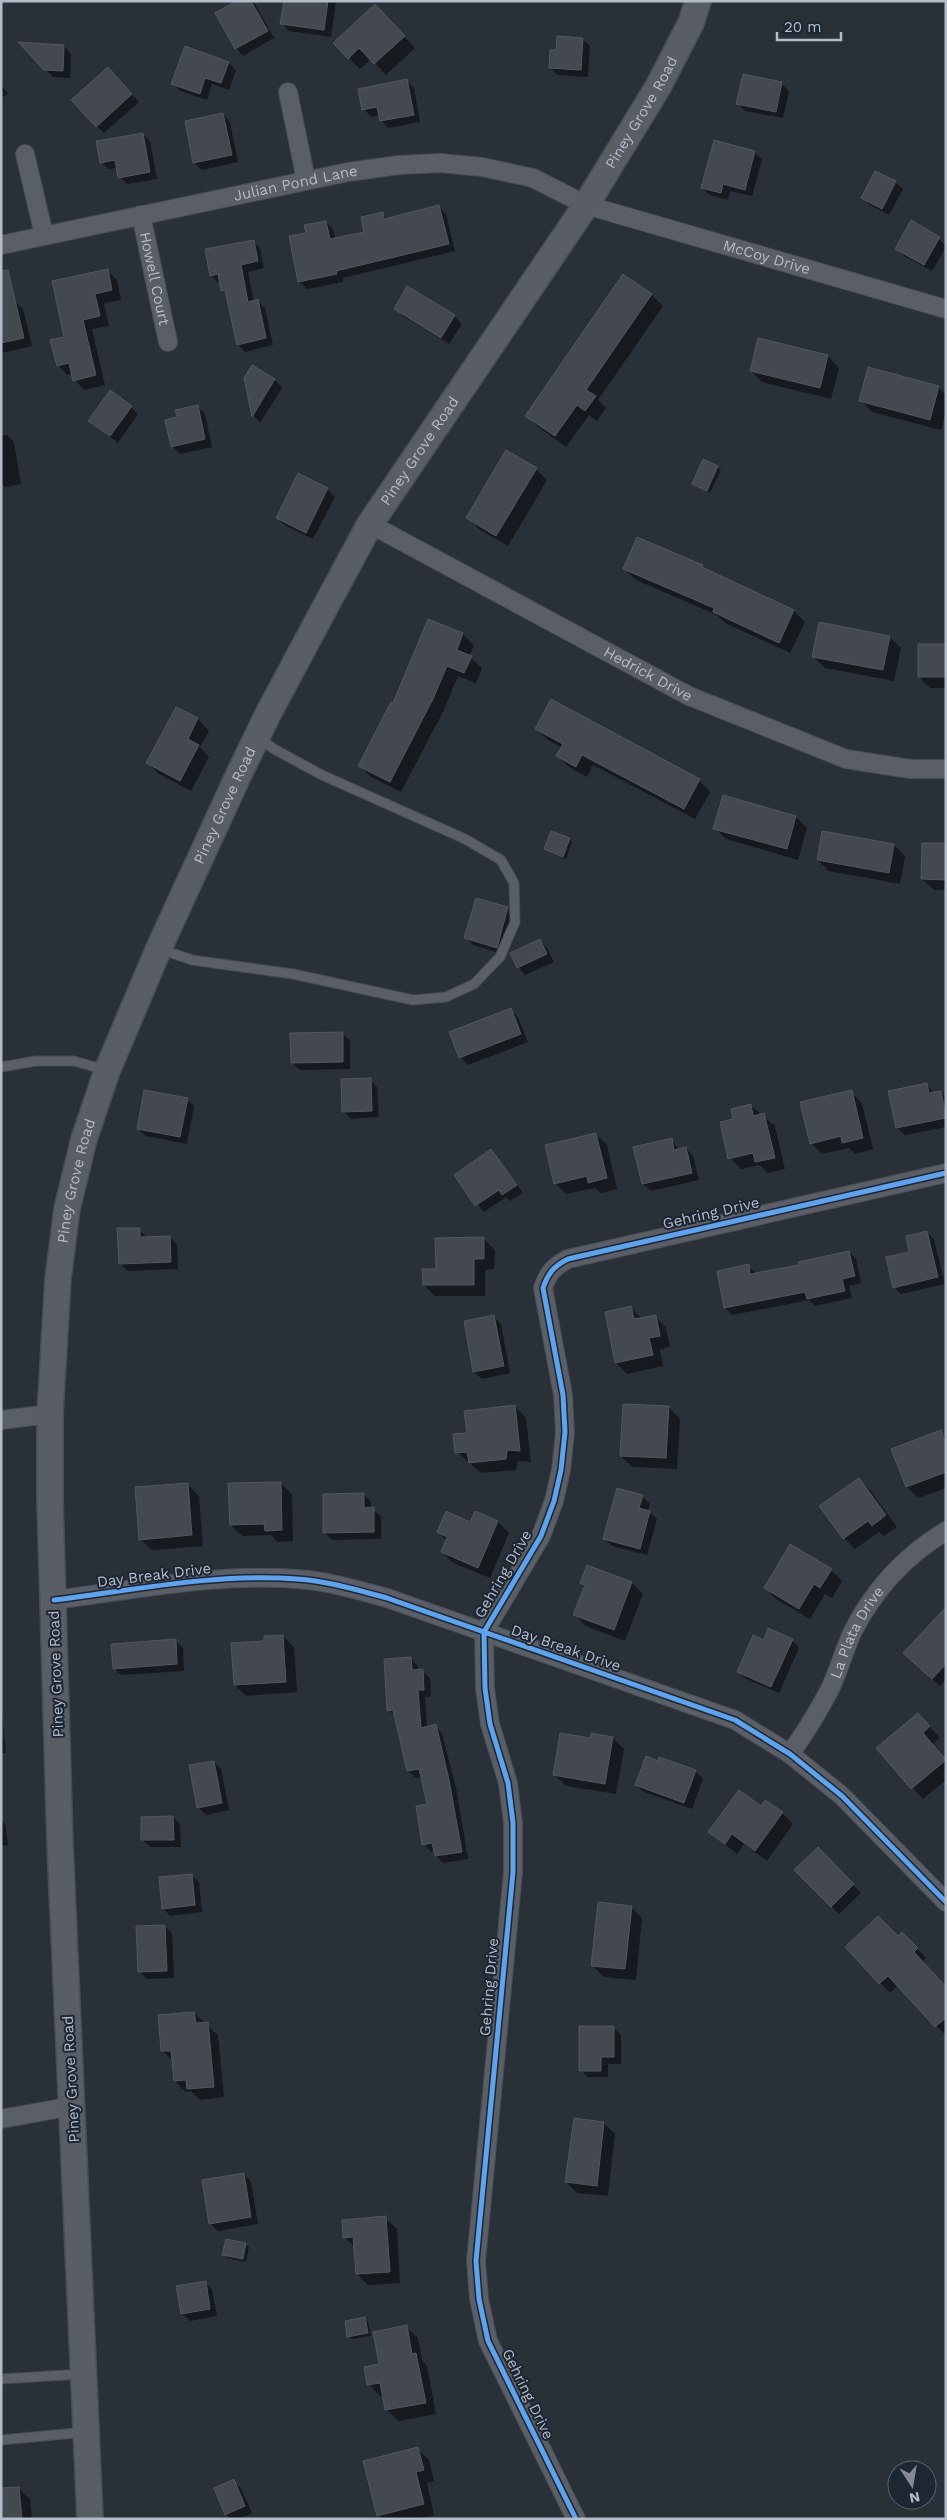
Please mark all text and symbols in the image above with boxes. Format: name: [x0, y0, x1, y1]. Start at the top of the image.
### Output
scale bar: [777, 10, 841, 42]
text: 20 m: [784, 18, 822, 36]
street label: Piney Grove Road: [601, 53, 681, 172]
street label: Julian Pond Lane: [232, 162, 359, 205]
street label: Howell Court: [136, 230, 173, 328]
street label: McCoy Drive: [721, 236, 812, 278]
street label: Piney Grove Road: [376, 393, 463, 509]
street label: Hedrick Drive: [601, 643, 696, 705]
street label: Piney Grove Road: [190, 744, 260, 867]
street label: Piney Grove Road: [54, 1116, 99, 1244]
street label: Gehring Drive: [661, 1193, 761, 1233]
street label: Gehring Drive: [471, 1527, 535, 1621]
street label: Day Break Drive: [96, 1559, 212, 1591]
street label: La Plata Drive: [826, 1583, 888, 1681]
street label: Piney Grove Road: [45, 1610, 67, 1738]
street label: Day Break Drive: [509, 1621, 623, 1675]
street label: Gehring Drive: [476, 1937, 502, 2037]
street label: Piney Grove Road: [59, 2015, 83, 2143]
street label: Gehring Drive: [498, 2346, 558, 2442]
north arrow: [887, 2460, 937, 2510]
text: N: [908, 2489, 921, 2507]

